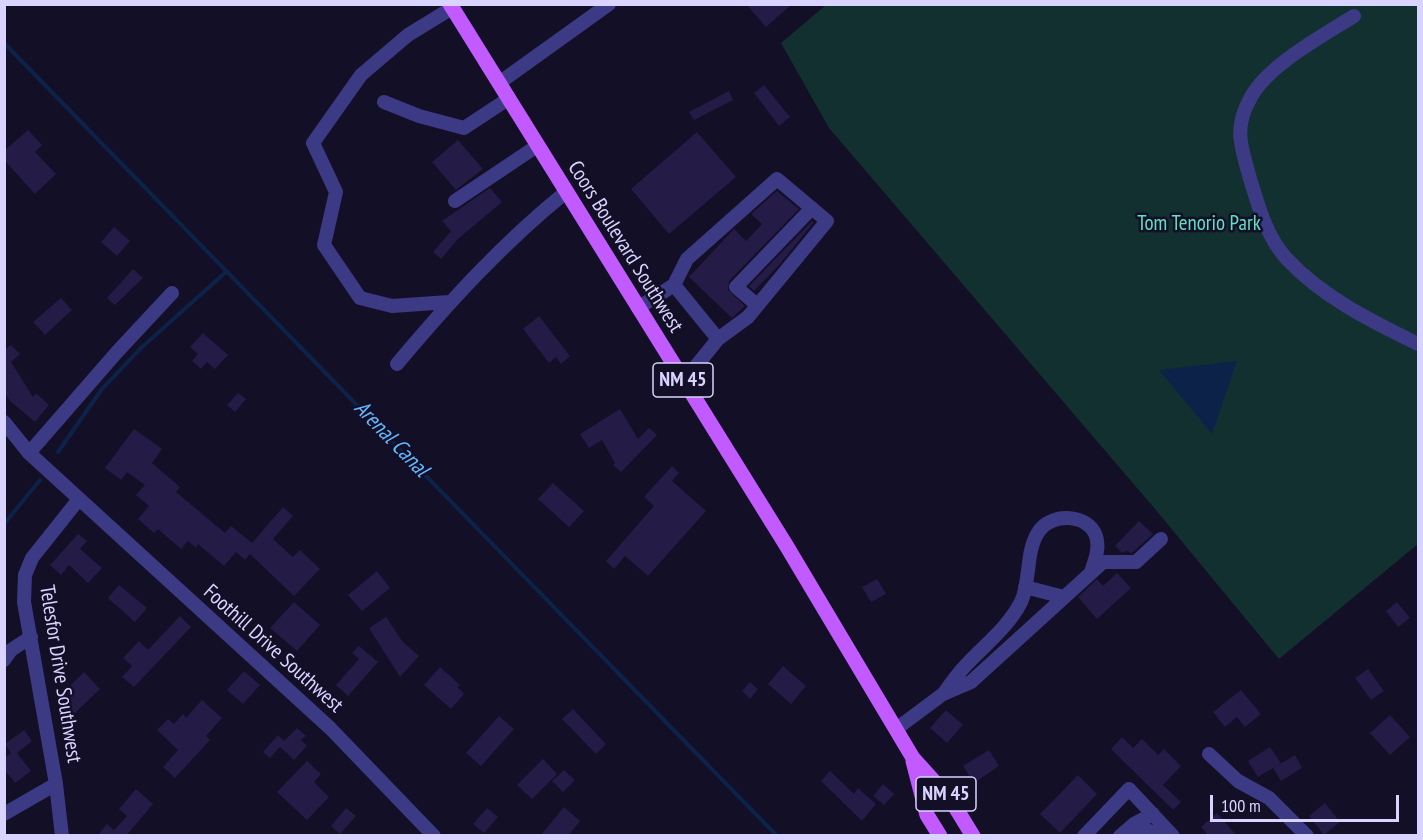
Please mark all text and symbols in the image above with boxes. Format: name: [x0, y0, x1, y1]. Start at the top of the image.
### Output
street label: Coors Boulevard Southwest: [562, 157, 688, 337]
park label: Tom Tenorio Park: [1137, 211, 1261, 237]
road number: NM 45: [653, 363, 713, 397]
water label: Arenal Canal: [348, 395, 434, 483]
street label: Foothill Drive Southwest: [198, 580, 348, 718]
street label: Telesfor Drive Southwest: [34, 583, 86, 765]
road number: NM 45: [916, 777, 976, 811]
scale bar: [1213, 783, 1402, 821]
text: 100 m: [1221, 794, 1261, 817]

